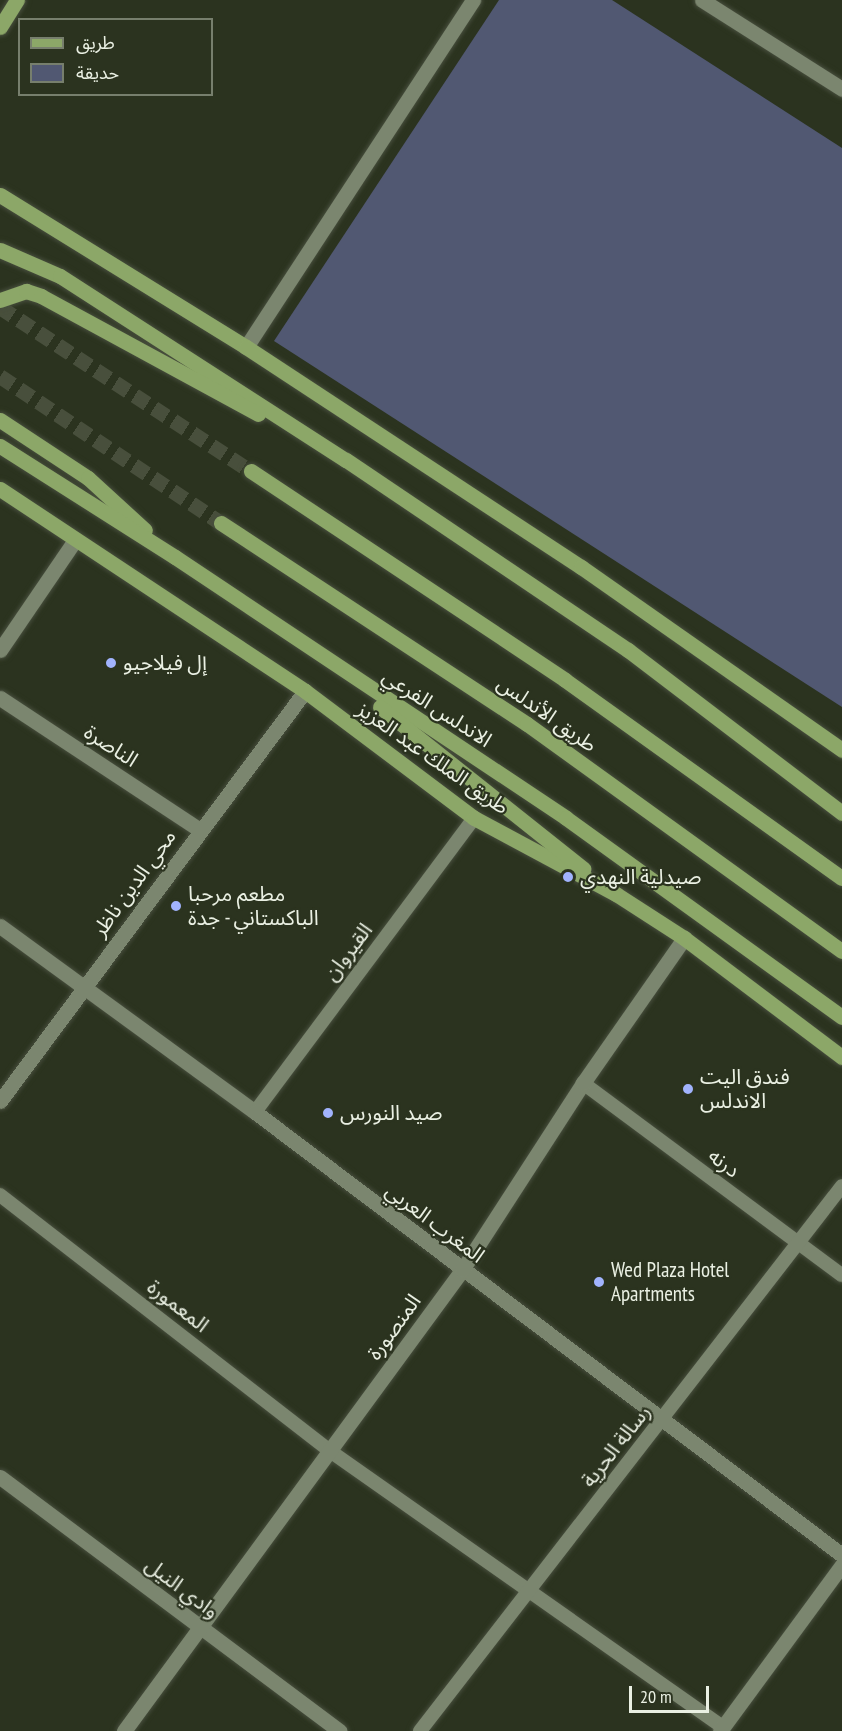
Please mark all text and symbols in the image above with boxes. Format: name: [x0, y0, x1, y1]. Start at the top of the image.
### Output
legend: [18, 18, 213, 96]
text: طريق: [76, 31, 115, 54]
text: حديقة: [76, 61, 119, 84]
place label: إل فيلاجيو: [123, 650, 207, 676]
marker: إل فيلاجيو: [104, 656, 118, 670]
street label: الاندلس الفرعي: [378, 663, 496, 753]
street label: طريق الأندلس: [492, 670, 602, 758]
street label: طريق الملك عبد العزيز: [352, 696, 514, 820]
street label: الناصرة: [80, 719, 142, 773]
street label: محي الدين ناظر: [87, 825, 181, 941]
place label: صيدلية النهدي: [580, 864, 701, 890]
marker: صيدلية النهدي: [561, 870, 575, 884]
place label: مطعم مرحبا الباكستاني - جدة: [188, 881, 320, 931]
marker: مطعم مرحبا الباكستاني - جدة: [169, 899, 183, 913]
street label: القيروان: [318, 918, 378, 986]
place label: فندق اليت الاندلس: [700, 1064, 790, 1114]
marker: فندق اليت الاندلس: [681, 1082, 695, 1096]
place label: صيد النورس: [340, 1100, 442, 1126]
marker: صيد النورس: [321, 1106, 335, 1120]
street label: درنه: [703, 1143, 745, 1183]
street label: المغرب العربي: [381, 1178, 489, 1268]
place label: Wed Plaza Hotel Apartments: [611, 1257, 729, 1307]
street label: المعمورة: [142, 1274, 214, 1338]
marker: Wed Plaza Hotel Apartments: [592, 1275, 606, 1289]
street label: المنصورة: [362, 1289, 426, 1365]
street label: رسالة الحرية: [576, 1400, 656, 1492]
street label: وادي النيل: [140, 1552, 224, 1624]
scale bar: [632, 1674, 712, 1712]
text: 20 m: [640, 1685, 672, 1708]

